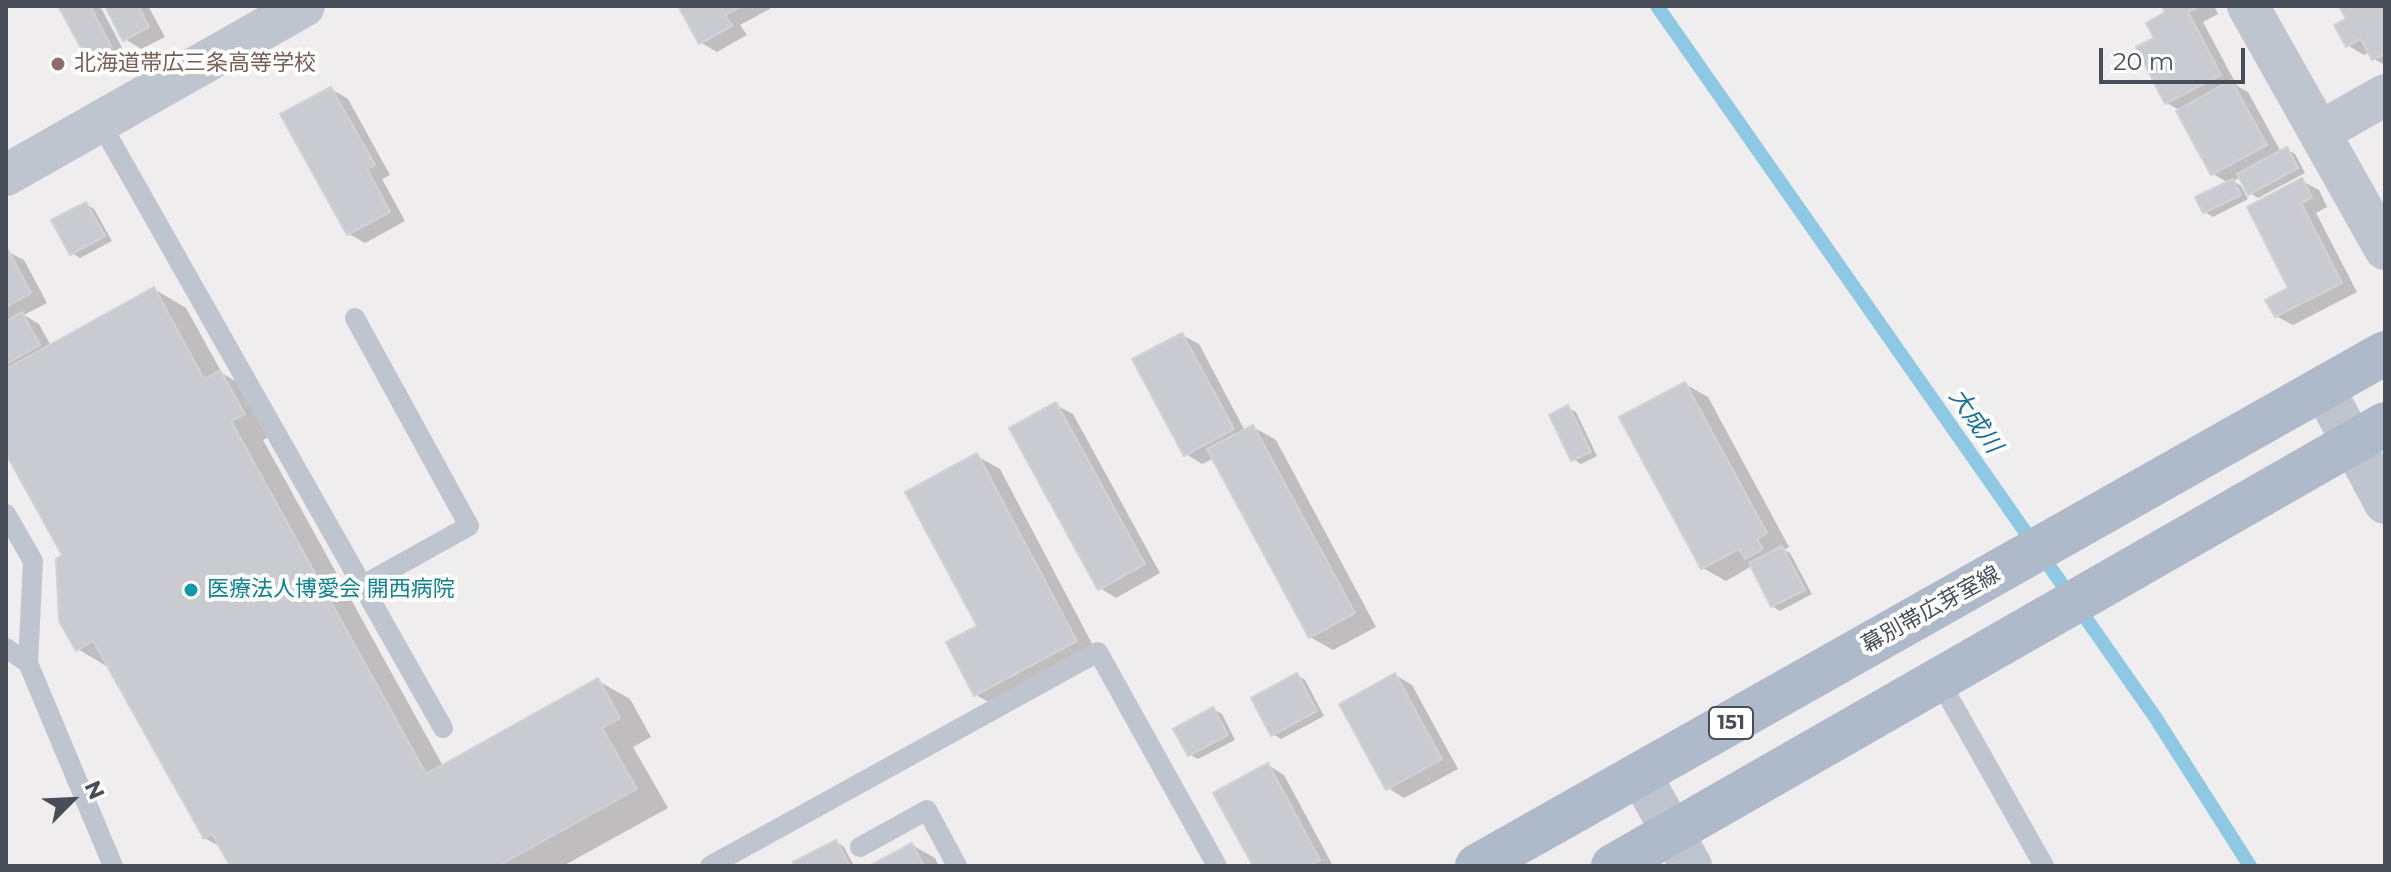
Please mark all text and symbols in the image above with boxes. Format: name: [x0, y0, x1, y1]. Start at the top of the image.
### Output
scale bar: [2103, 32, 2249, 82]
text: 20 m: [2113, 47, 2174, 76]
place label: 北海道帯広三条高等学校: [74, 51, 316, 77]
marker: 北海道帯広三条高等学校: [49, 55, 67, 73]
water label: 大成川: [1943, 383, 2007, 459]
street label: 幕別帯広芽室線: [1857, 561, 2005, 659]
place label: 医療法人博愛会 開西病院: [207, 577, 455, 603]
marker: 医療法人博愛会 開西病院: [182, 581, 200, 599]
road number: 151: [1709, 707, 1753, 739]
north arrow: [32, 760, 112, 840]
text: N: [78, 776, 110, 804]

